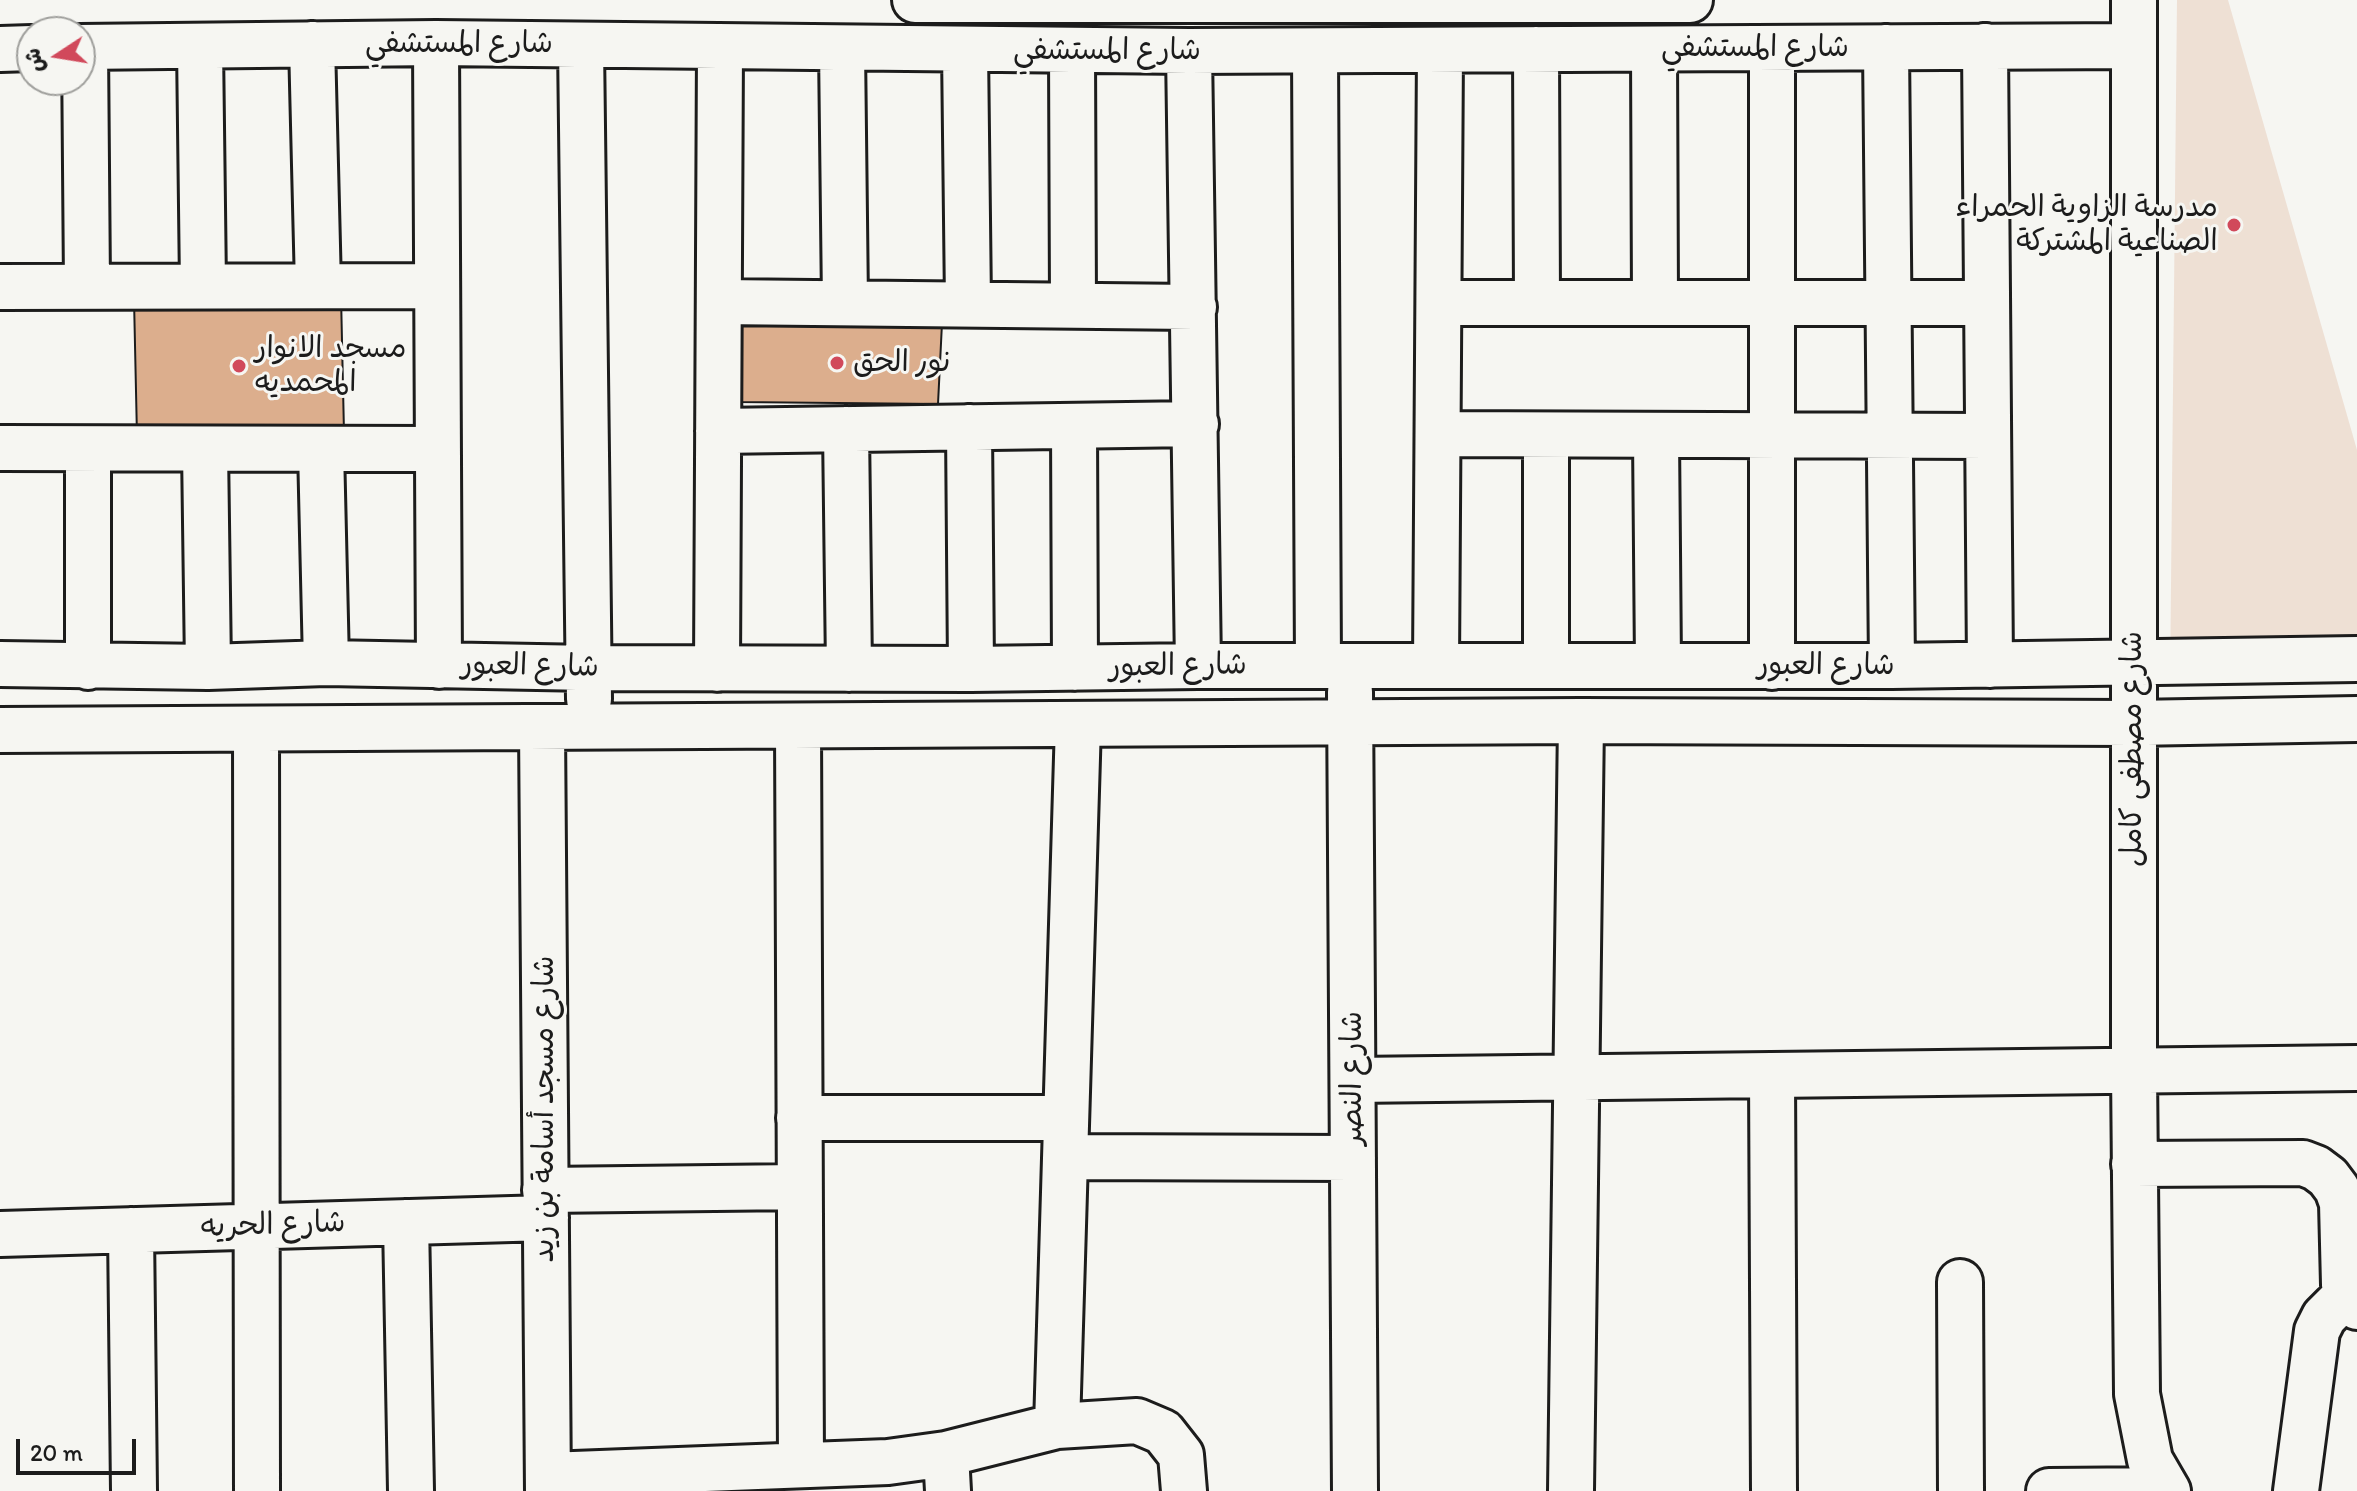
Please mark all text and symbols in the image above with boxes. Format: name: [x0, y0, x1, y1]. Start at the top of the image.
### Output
north arrow: [16, 16, 96, 96]
street label: شارع المستشفي: [365, 26, 553, 62]
street label: شارع المستشفي: [1661, 30, 1849, 66]
street label: شارع المستشفي: [1013, 33, 1201, 69]
text: ش: [18, 46, 50, 75]
place label: مدرسة الزاوية الحمراء الصناعية المشتركة: [1956, 190, 2218, 260]
marker: مدرسة الزاوية الحمراء الصناعية المشتركة: [2225, 216, 2243, 234]
place label: مسجد الانوار المحمديه: [255, 331, 406, 402]
place label: نور الحق: [853, 345, 950, 381]
marker: نور الحق: [828, 354, 846, 372]
marker: مسجد الانوار المحمديه: [230, 357, 248, 375]
street label: شارع مصطفى كامل: [2115, 631, 2151, 867]
street label: شارع العبور: [461, 648, 599, 686]
street label: شارع العبور: [1109, 648, 1247, 686]
street label: شارع العبور: [1757, 648, 1895, 684]
street label: شارع مسجد أسامة بن زيد: [527, 955, 563, 1263]
street label: شارع النصر: [1335, 1011, 1371, 1145]
street label: شارع الحريه: [200, 1205, 346, 1247]
scale bar: [20, 1423, 140, 1473]
text: 20 m: [30, 1438, 83, 1467]

